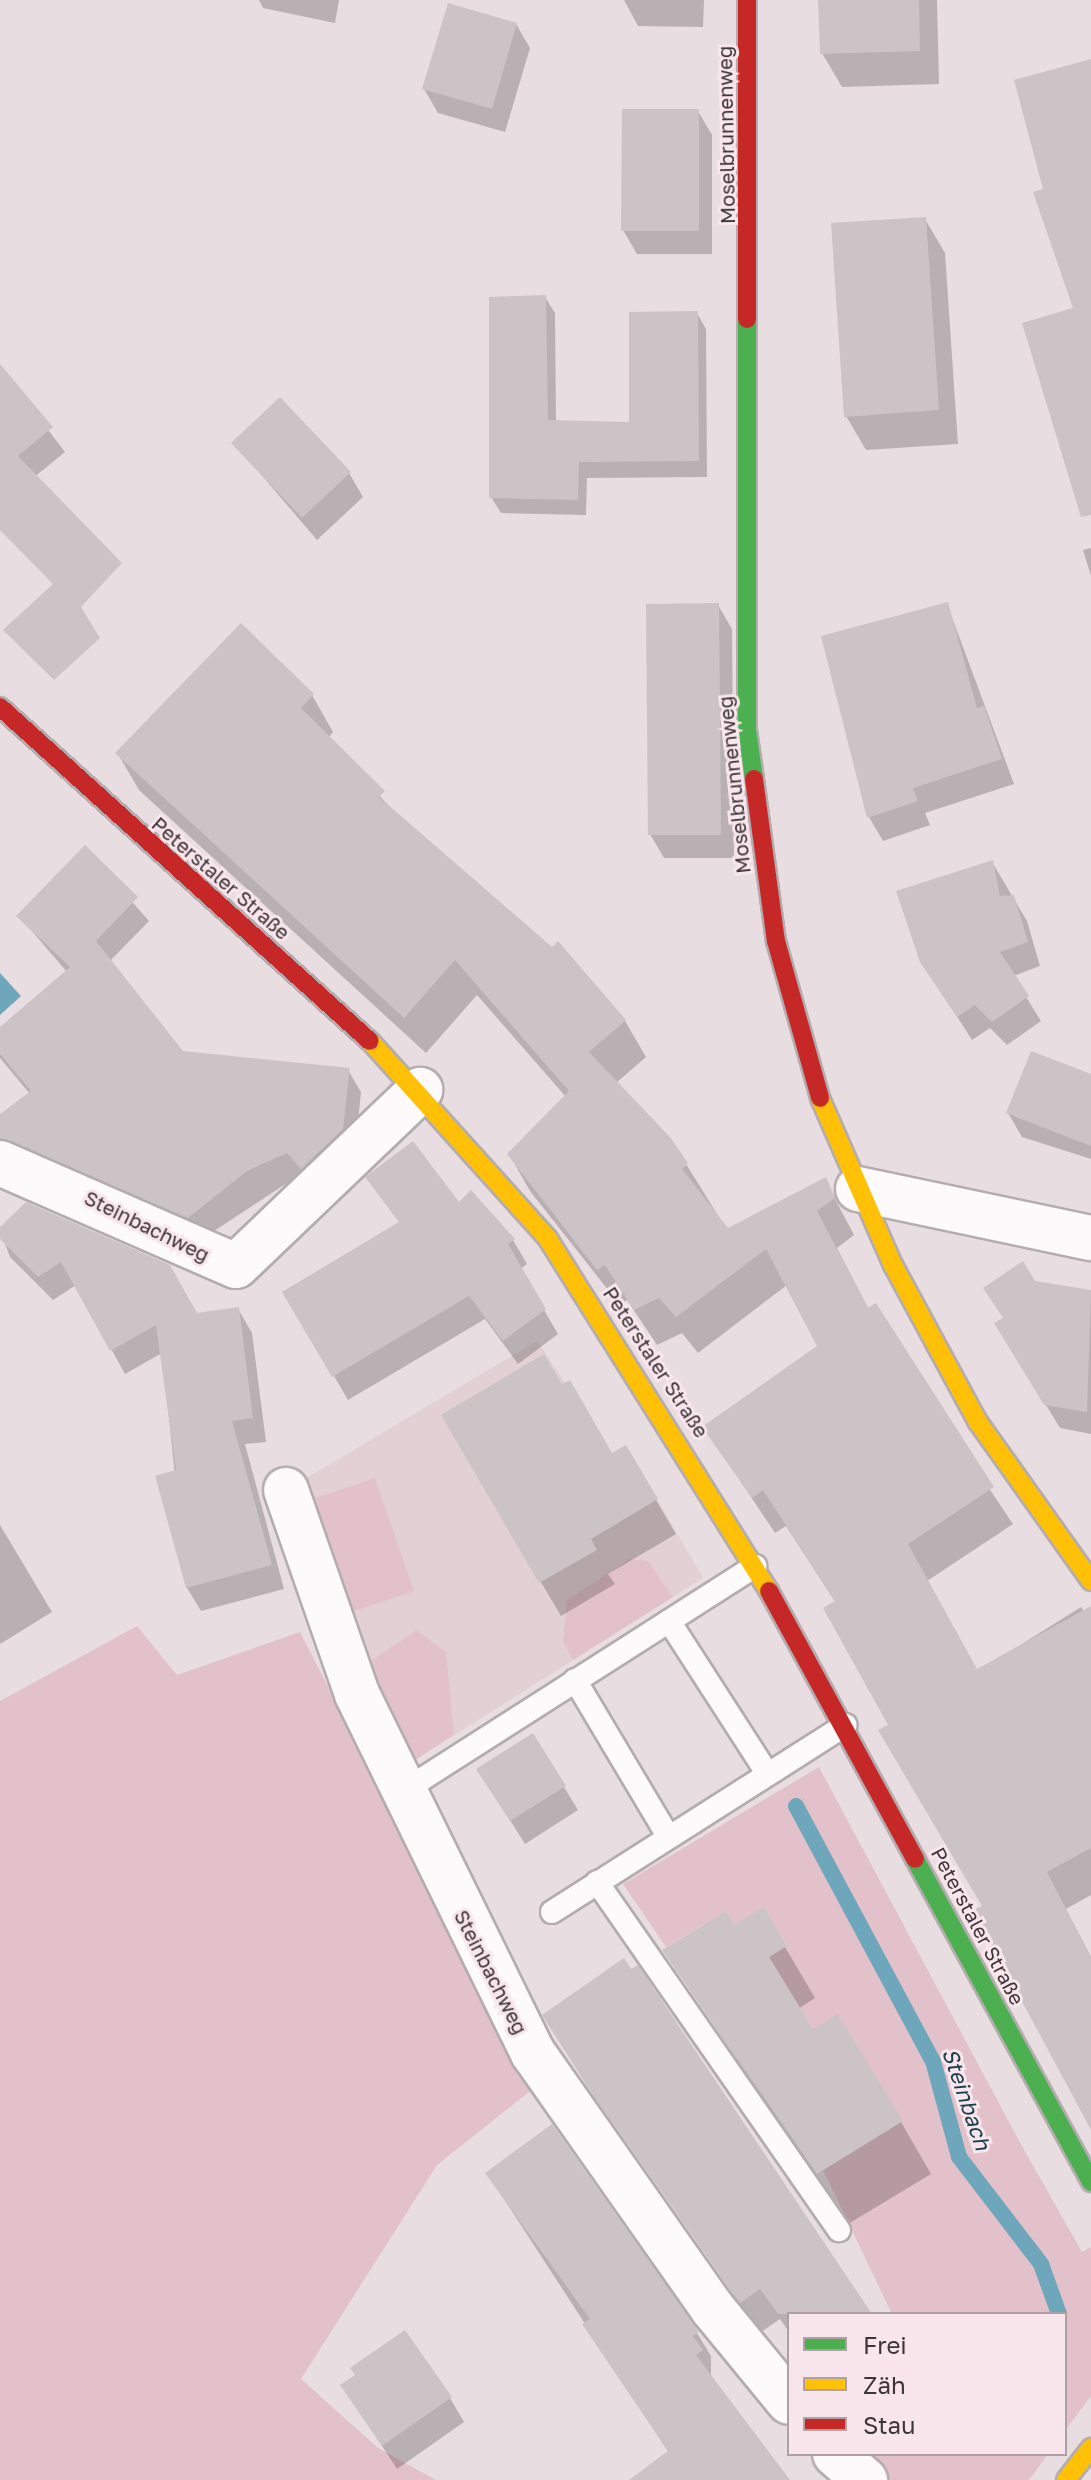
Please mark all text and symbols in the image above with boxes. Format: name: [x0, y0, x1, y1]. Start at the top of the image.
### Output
street label: Moselbrunnenweg: [712, 46, 740, 224]
street label: Moselbrunnenweg: [713, 695, 755, 875]
street label: Peterstaler Straße: [147, 812, 295, 944]
street label: Steinbachweg: [81, 1185, 213, 1267]
street label: Peterstaler Straße: [598, 1282, 714, 1442]
street label: Peterstaler Straße: [926, 1843, 1030, 2009]
street label: Steinbachweg: [449, 1906, 533, 2038]
water label: Steinbach: [937, 2045, 997, 2153]
legend: [787, 2312, 1067, 2456]
text: Frei: [863, 2330, 907, 2359]
text: Zäh: [863, 2370, 906, 2399]
text: Stau: [863, 2410, 916, 2439]

